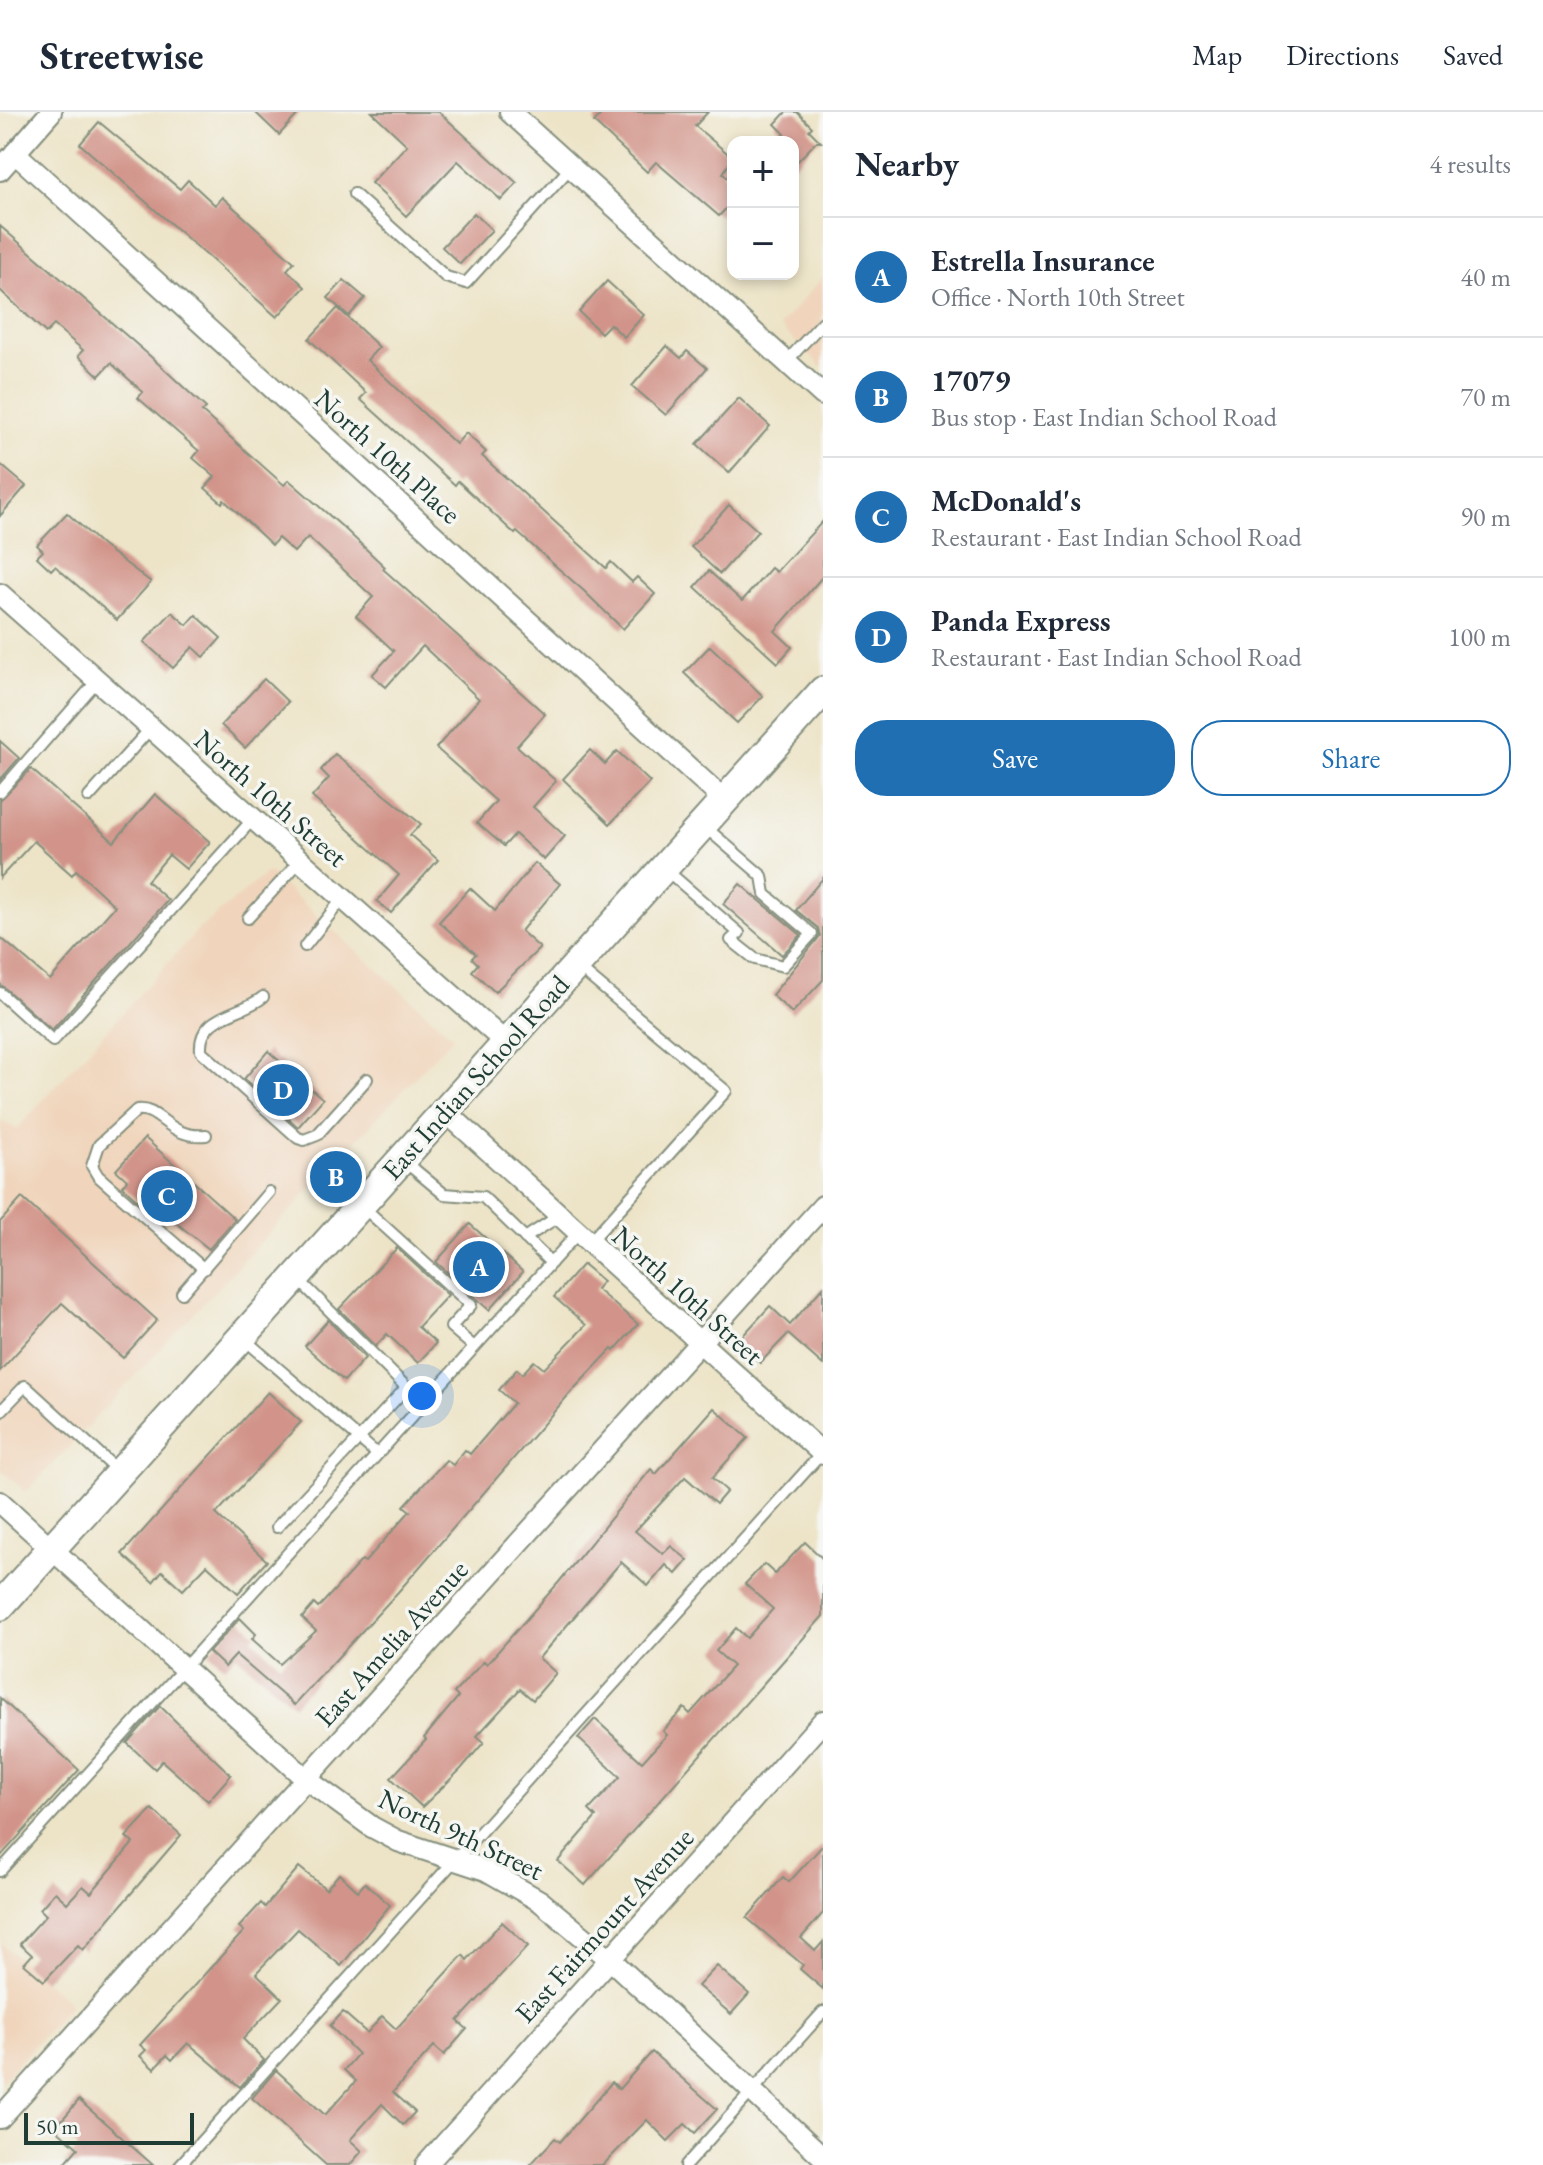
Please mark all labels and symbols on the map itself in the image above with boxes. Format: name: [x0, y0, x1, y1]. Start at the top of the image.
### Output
street label: North 10th Place: [307, 381, 469, 531]
street label: North 10th Street: [187, 722, 355, 875]
street label: East Indian School Road: [373, 966, 577, 1187]
pin: D: [257, 1060, 309, 1120]
pin: B: [310, 1147, 362, 1207]
pin: C: [141, 1166, 193, 1226]
street label: North 10th Street: [605, 1218, 771, 1373]
pin: A: [453, 1237, 505, 1297]
your location: [402, 1376, 442, 1416]
street label: East Amelia Avenue: [307, 1552, 476, 1734]
street label: North 9th Street: [373, 1780, 549, 1888]
street label: East Fairmount Avenue: [507, 1820, 701, 2030]
scale bar: [24, 2109, 194, 2145]

